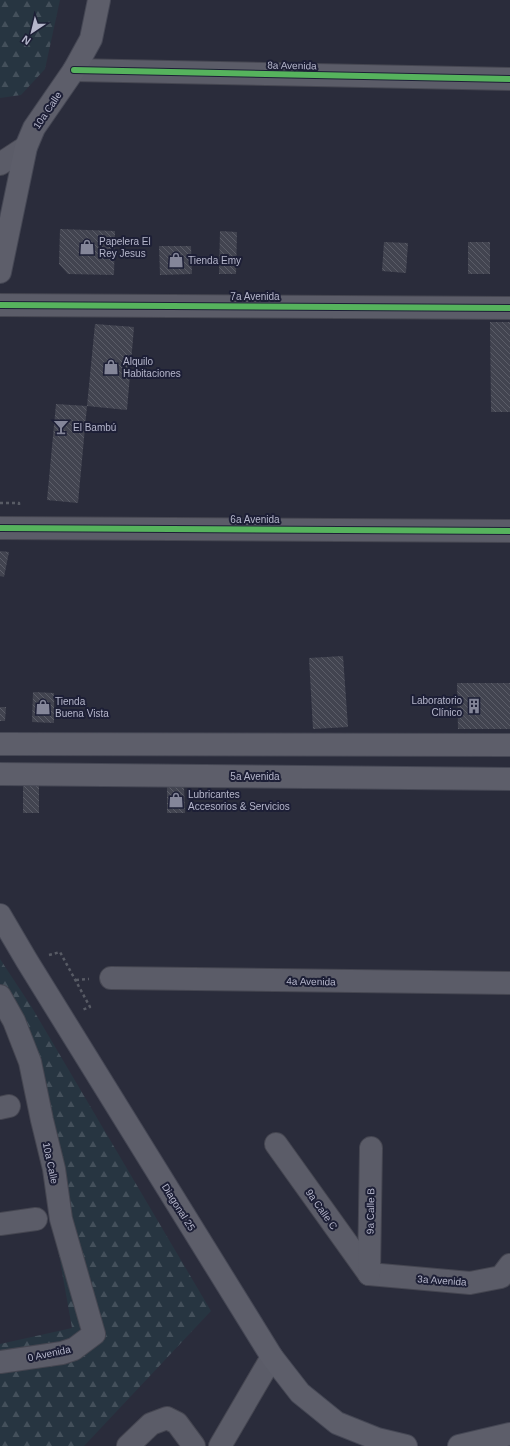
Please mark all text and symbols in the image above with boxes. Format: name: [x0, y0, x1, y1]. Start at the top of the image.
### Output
north arrow: [12, 12, 52, 52]
text: N: [20, 33, 33, 47]
street label: 8a Avenida: [267, 60, 317, 71]
street label: 10a Calle: [31, 89, 64, 131]
place label: Papelera El Rey Jesus: [99, 236, 151, 259]
shop icon: Papelera El Rey Jesus: [78, 238, 96, 256]
shop icon: Tienda Emy: [167, 251, 185, 269]
place label: Tienda Emy: [188, 255, 241, 266]
street label: 7a Avenida: [230, 291, 280, 302]
place label: Alquilo Habitaciones: [123, 356, 181, 379]
shop icon: Alquilo Habitaciones: [102, 358, 120, 376]
bar icon: El Bambú: [52, 418, 70, 436]
place label: El Bambú: [73, 422, 116, 433]
street label: 6a Avenida: [230, 514, 280, 525]
place label: Laboratorio Clínico: [411, 695, 462, 718]
place label: Tienda Buena Vista: [55, 696, 109, 719]
building icon: Laboratorio Clínico: [465, 697, 483, 715]
shop icon: Tienda Buena Vista: [34, 698, 52, 716]
street label: 5a Avenida: [230, 771, 280, 782]
place label: Lubricantes Accesorios & Servicios: [188, 789, 290, 812]
shop icon: Lubricantes Accesorios & Servicios: [167, 791, 185, 809]
street label: 4a Avenida: [286, 976, 336, 987]
street label: 10a Calle: [41, 1141, 60, 1185]
street label: Diagonal 25: [160, 1182, 198, 1233]
street label: 9a Calle C: [304, 1187, 339, 1232]
street label: 9a Calle B: [365, 1188, 376, 1234]
street label: 3a Avenida: [417, 1273, 467, 1288]
street label: 0 Avenida: [27, 1343, 72, 1363]

